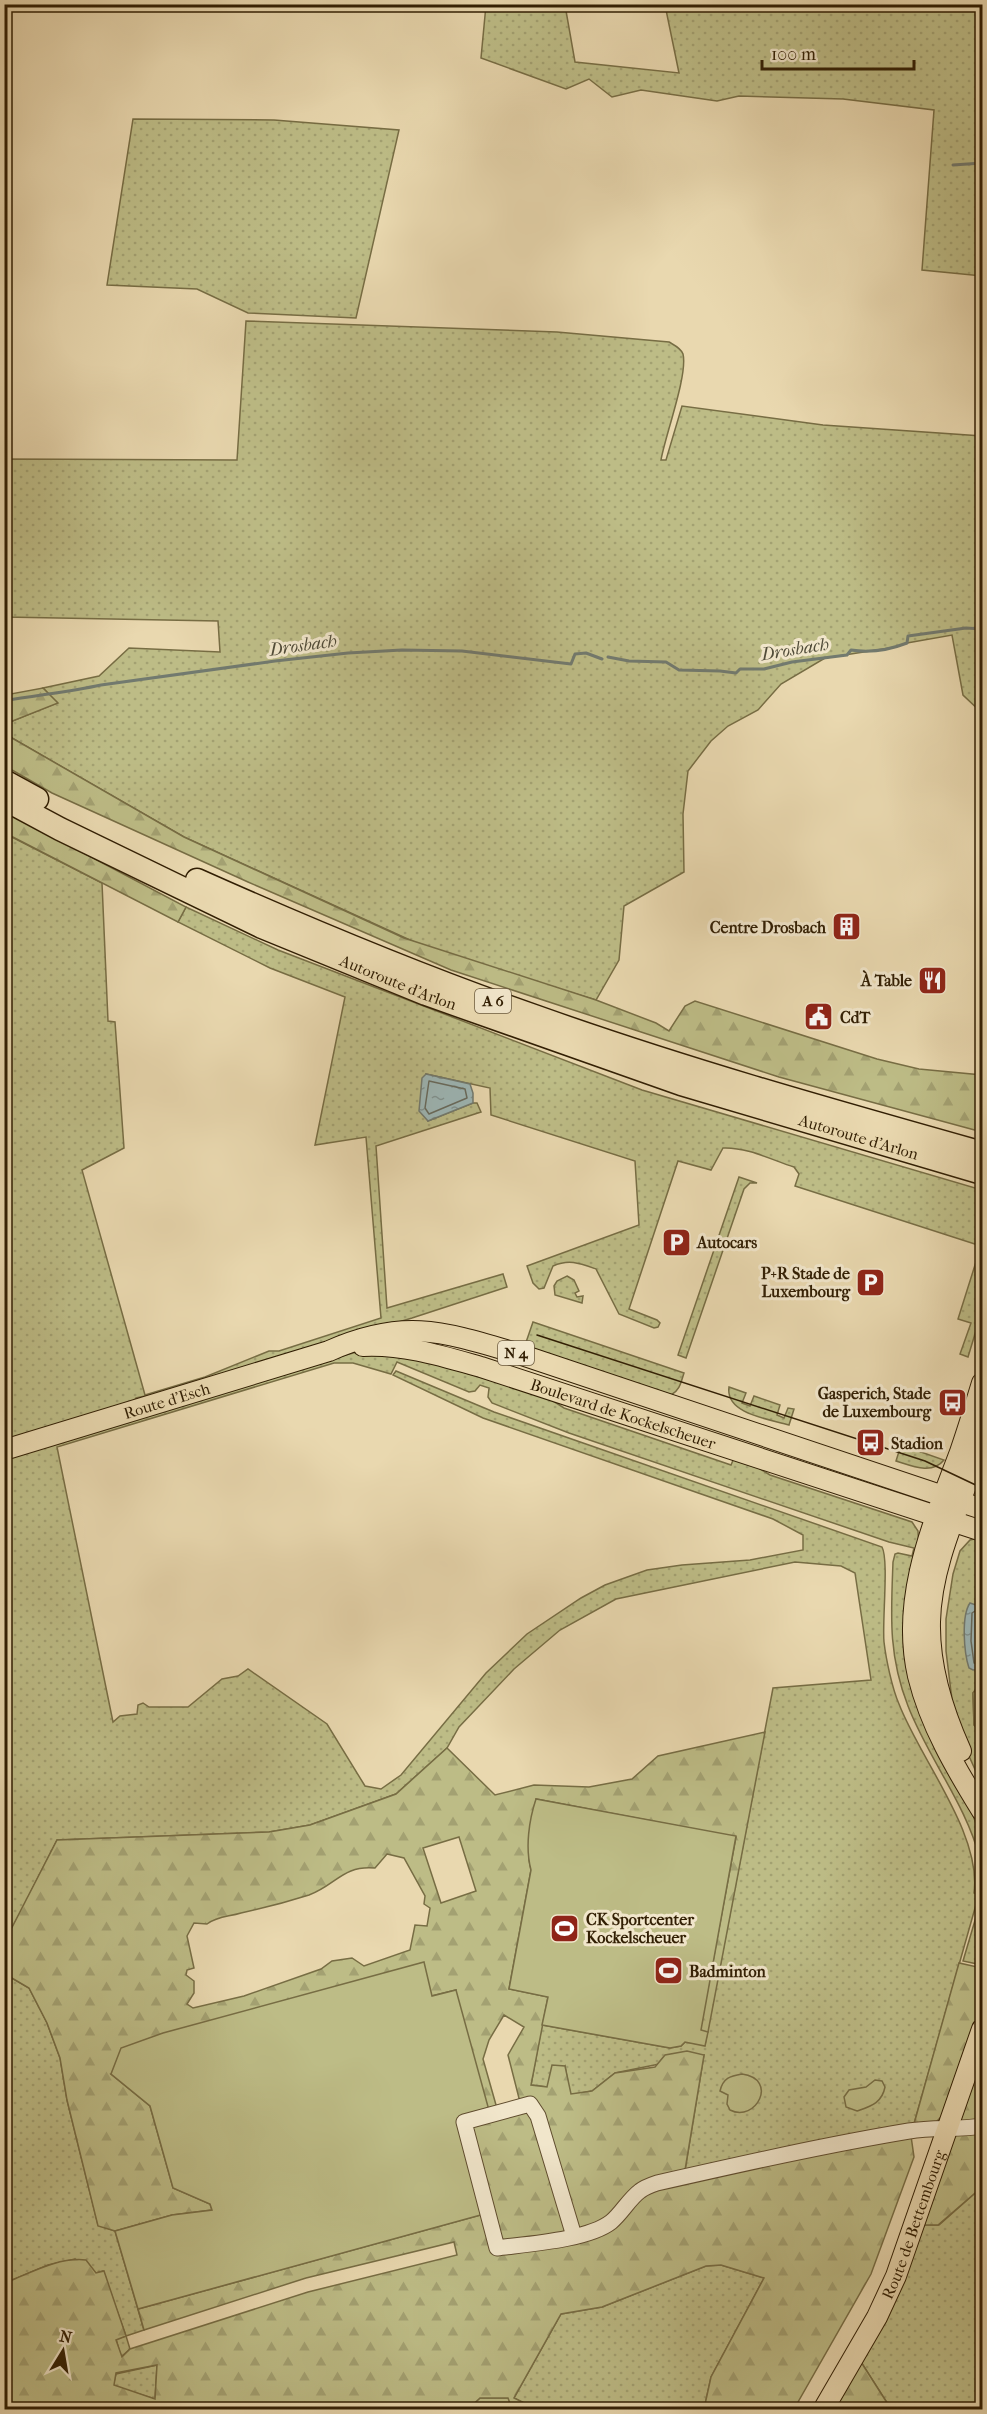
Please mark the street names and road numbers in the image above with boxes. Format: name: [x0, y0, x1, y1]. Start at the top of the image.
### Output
street label: Autoroute d'Arlon: [336, 950, 460, 1014]
road number: A 6: [475, 989, 511, 1013]
street label: Autoroute d'Arlon: [796, 1110, 921, 1164]
road number: N 4: [498, 1341, 534, 1365]
street label: Boulevard de Kockelscheuer: [528, 1375, 718, 1453]
street label: Route d'Esch: [121, 1379, 212, 1423]
street label: Route de Bettembourg: [878, 2147, 949, 2302]

